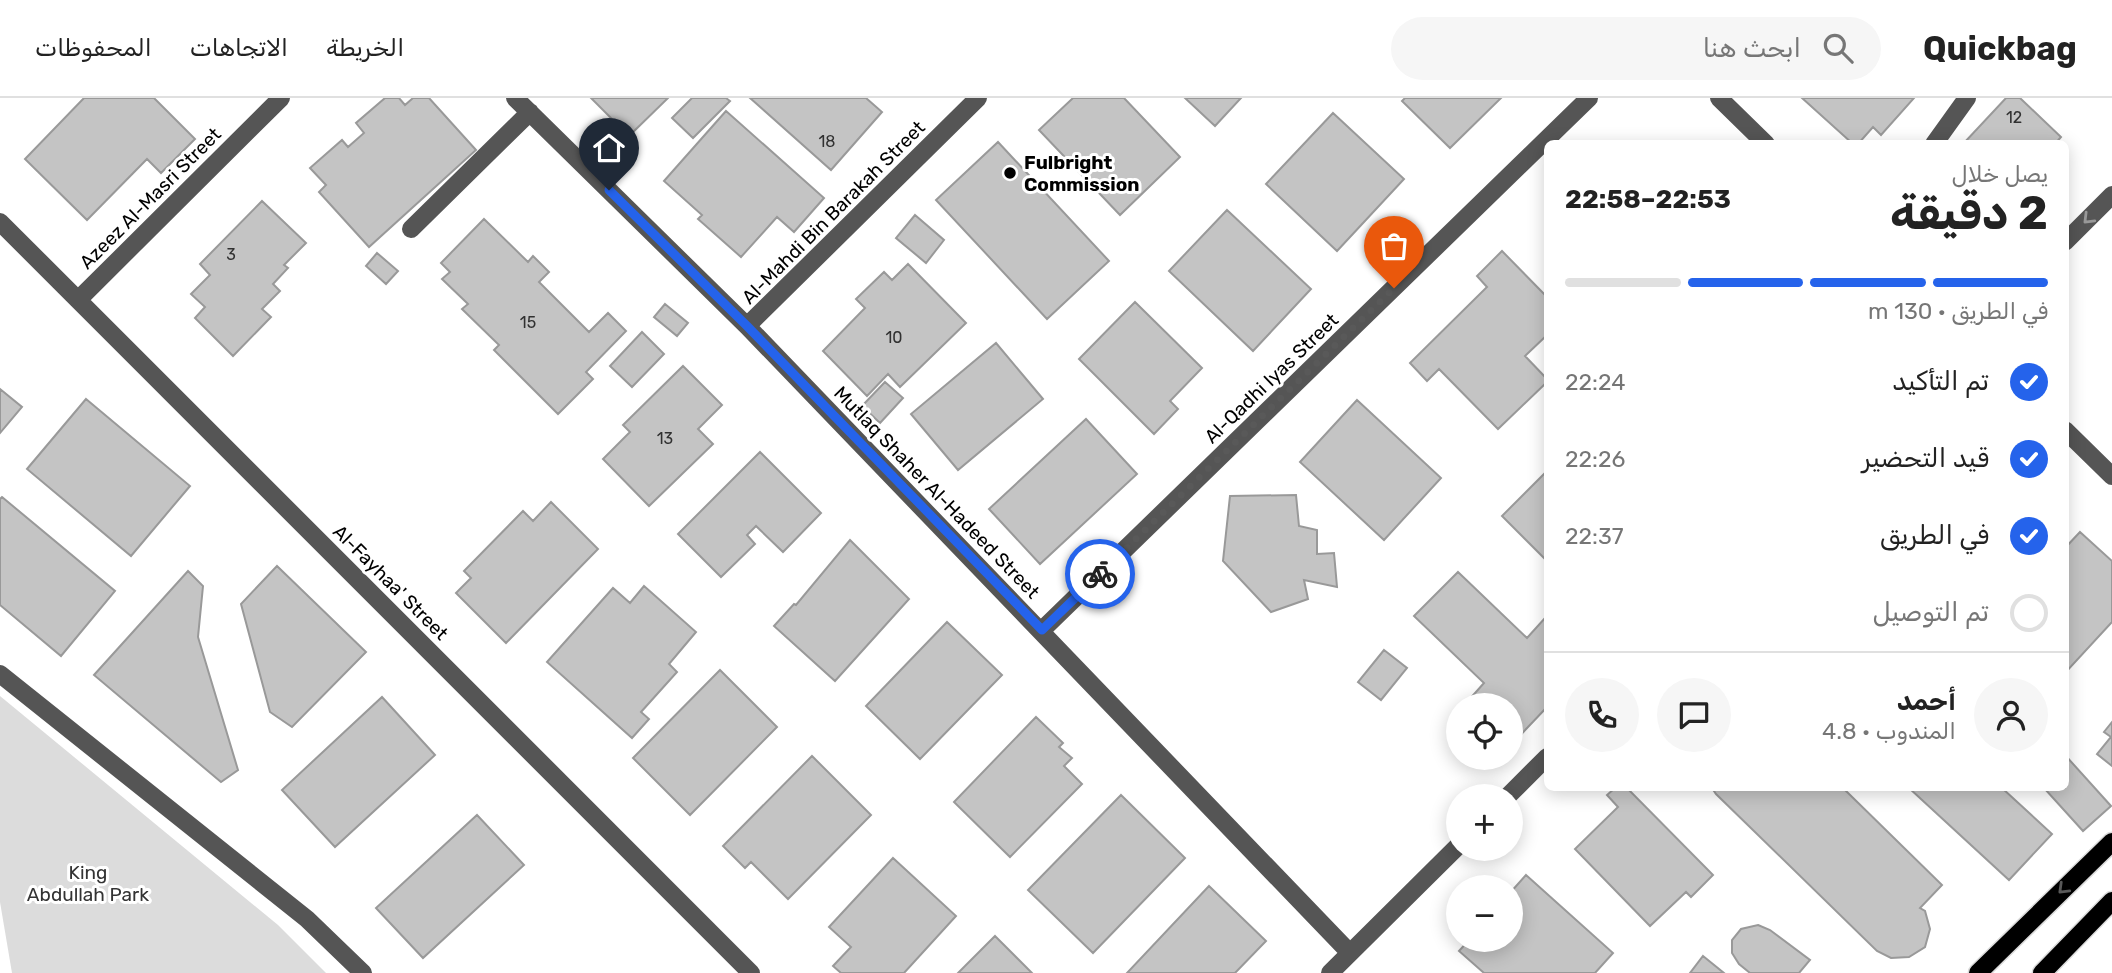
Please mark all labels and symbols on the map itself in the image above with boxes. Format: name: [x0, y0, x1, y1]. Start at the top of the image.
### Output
house number: 12: [2006, 108, 2022, 127]
street label: Al-Mahdi Bin Barakah Street: [737, 116, 930, 309]
pin: [579, 118, 639, 190]
street label: Azeez Al-Masri Street: [75, 122, 226, 274]
house number: 18: [818, 132, 836, 151]
place label: Fulbright Commission: [1024, 151, 1139, 196]
marker: Fulbright Commission: [1002, 165, 1018, 181]
one-way arrow: [2084, 210, 2097, 223]
pin: [1364, 216, 1424, 288]
house number: 3: [226, 245, 236, 264]
street label: Al-Qadhi Iyas Street: [1200, 308, 1343, 448]
house number: 15: [520, 313, 536, 332]
house number: 10: [885, 328, 903, 347]
street label: Mutlaq Shaher Al-Hadeed Street: [829, 381, 1045, 604]
house number: 13: [657, 429, 673, 448]
street label: Al-Fayhaa' Street: [328, 520, 453, 645]
courier: [1065, 539, 1135, 609]
park label: King Abdullah Park: [27, 861, 149, 906]
one-way arrow: [2058, 881, 2071, 894]

